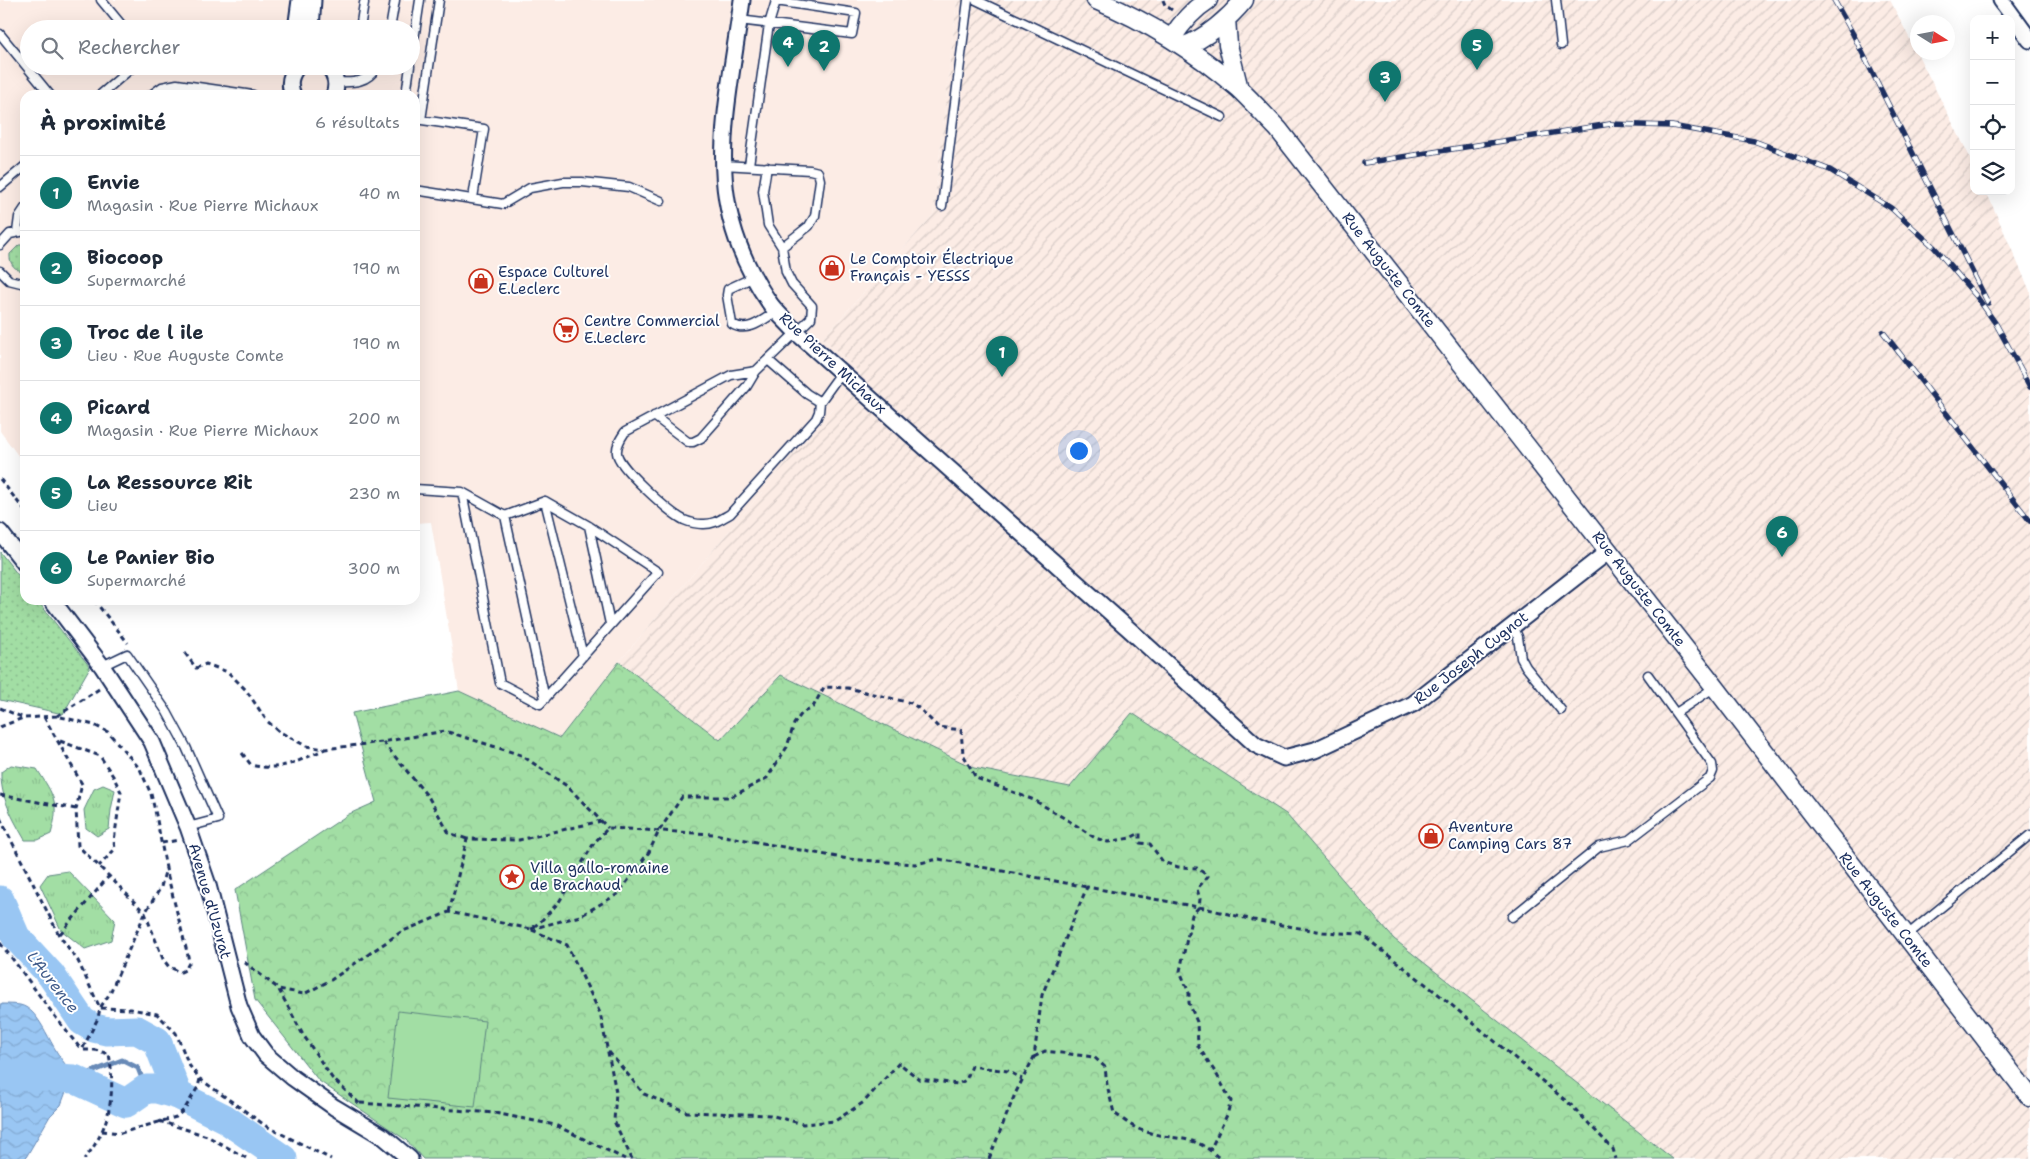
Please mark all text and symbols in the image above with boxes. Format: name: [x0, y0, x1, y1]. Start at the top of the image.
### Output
north arrow: [1910, 15, 1955, 60]
map controls: [1970, 15, 2015, 195]
button: +: [1970, 15, 2015, 60]
search box: [20, 20, 420, 75]
pin: 4: [772, 26, 804, 67]
pin: 5: [1461, 29, 1493, 70]
pin: 2: [808, 30, 840, 71]
icon: search: [38, 34, 66, 62]
text: Rechercher: [78, 35, 181, 60]
button: −: [1970, 60, 2015, 105]
pin: 3: [1369, 61, 1401, 102]
button: locate: [1970, 105, 2015, 150]
text: À proximité: [40, 109, 166, 137]
text: 6 résultats: [315, 112, 400, 133]
button: layers: [1970, 150, 2015, 195]
text: Envie: [87, 170, 140, 195]
text: 1: [52, 183, 60, 204]
text: 40 m: [358, 183, 400, 204]
text: Magasin · Rue Pierre Michaux: [87, 195, 318, 216]
street label: Rue Auguste Comte: [1338, 208, 1440, 332]
text: Biocoop: [87, 245, 163, 270]
place label: Le Comptoir Électrique Français - YESSS: [850, 248, 1014, 286]
shop icon: Le Comptoir Électrique Français - YESSS: [819, 255, 845, 281]
text: 2: [50, 258, 62, 279]
text: 190 m: [353, 258, 400, 279]
place label: Espace Culturel E.Leclerc: [498, 262, 609, 299]
shop icon: Espace Culturel E.Leclerc: [468, 268, 494, 294]
text: Supermarché: [87, 270, 186, 291]
street label: Rue Pierre Michaux: [775, 308, 891, 418]
place label: Centre Commercial E.Leclerc: [584, 311, 720, 348]
supermarket icon: Centre Commercial E.Leclerc: [553, 317, 579, 343]
text: Troc de l ile: [87, 320, 204, 345]
text: 3: [50, 333, 62, 354]
text: 190 m: [353, 333, 400, 354]
pin: 1: [986, 336, 1018, 377]
text: Lieu · Rue Auguste Comte: [87, 345, 284, 366]
text: Picard: [87, 395, 150, 420]
text: 4: [50, 408, 62, 429]
text: 200 m: [348, 408, 400, 429]
text: Magasin · Rue Pierre Michaux: [87, 420, 318, 441]
your location: [1066, 438, 1092, 464]
text: La Ressource Rit: [87, 470, 253, 495]
text: 5: [51, 483, 61, 504]
text: 230 m: [348, 483, 400, 504]
text: Lieu: [87, 495, 118, 516]
pin: 6: [1766, 516, 1798, 557]
street label: Rue Auguste Comte: [1588, 527, 1690, 651]
text: Le Panier Bio: [87, 545, 215, 570]
text: 6: [50, 558, 62, 579]
text: 300 m: [348, 558, 400, 579]
text: Supermarché: [87, 570, 186, 591]
street label: Rue Joseph Cugnot: [1410, 607, 1532, 709]
place label: Aventure Camping Cars 87: [1448, 817, 1572, 854]
shop icon: Aventure Camping Cars 87: [1418, 823, 1444, 849]
street label: Avenue d'Uzurat: [184, 841, 236, 961]
street label: Rue Auguste Comte: [1835, 848, 1937, 972]
place label: Villa gallo-romaine de Brachaud: [530, 858, 669, 895]
place icon: Villa gallo-romaine de Brachaud: [499, 864, 525, 890]
water label: L'Aurence: [22, 947, 84, 1017]

